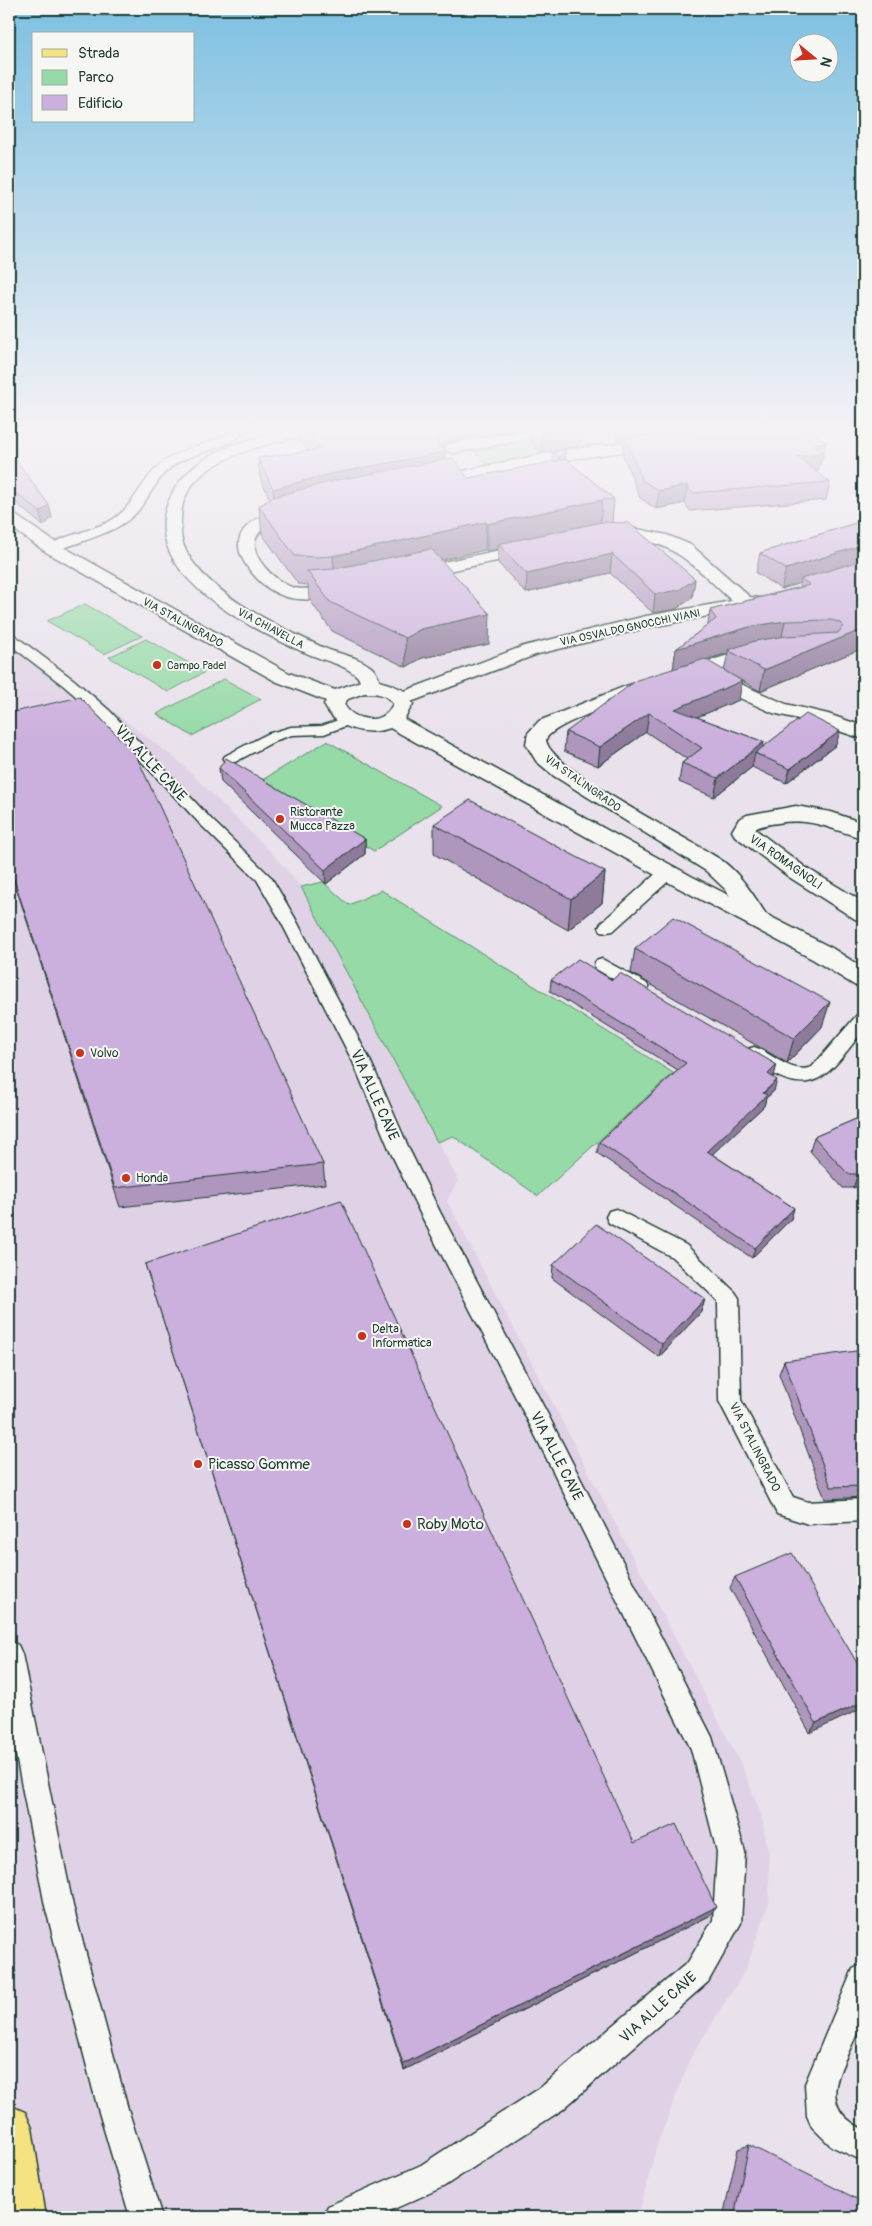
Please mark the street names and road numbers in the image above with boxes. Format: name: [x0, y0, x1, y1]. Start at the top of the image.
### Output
street label: VIA STALINGRADO: [140, 595, 225, 650]
street label: VIA CHIAVELLA: [235, 605, 306, 651]
street label: VIA OSVALDO GNOCCHI VIANI: [559, 606, 701, 649]
street label: VIA ALLE CAVE: [110, 721, 191, 806]
street label: VIA STALINGRADO: [542, 752, 623, 815]
street label: VIA ROMAGNOLI: [746, 832, 825, 893]
street label: VIA ALLE CAVE: [346, 1047, 403, 1144]
street label: VIA STALINGRADO: [726, 1400, 784, 1495]
street label: VIA ALLE CAVE: [526, 1408, 587, 1504]
street label: VIA ALLE CAVE: [616, 1967, 701, 2047]

